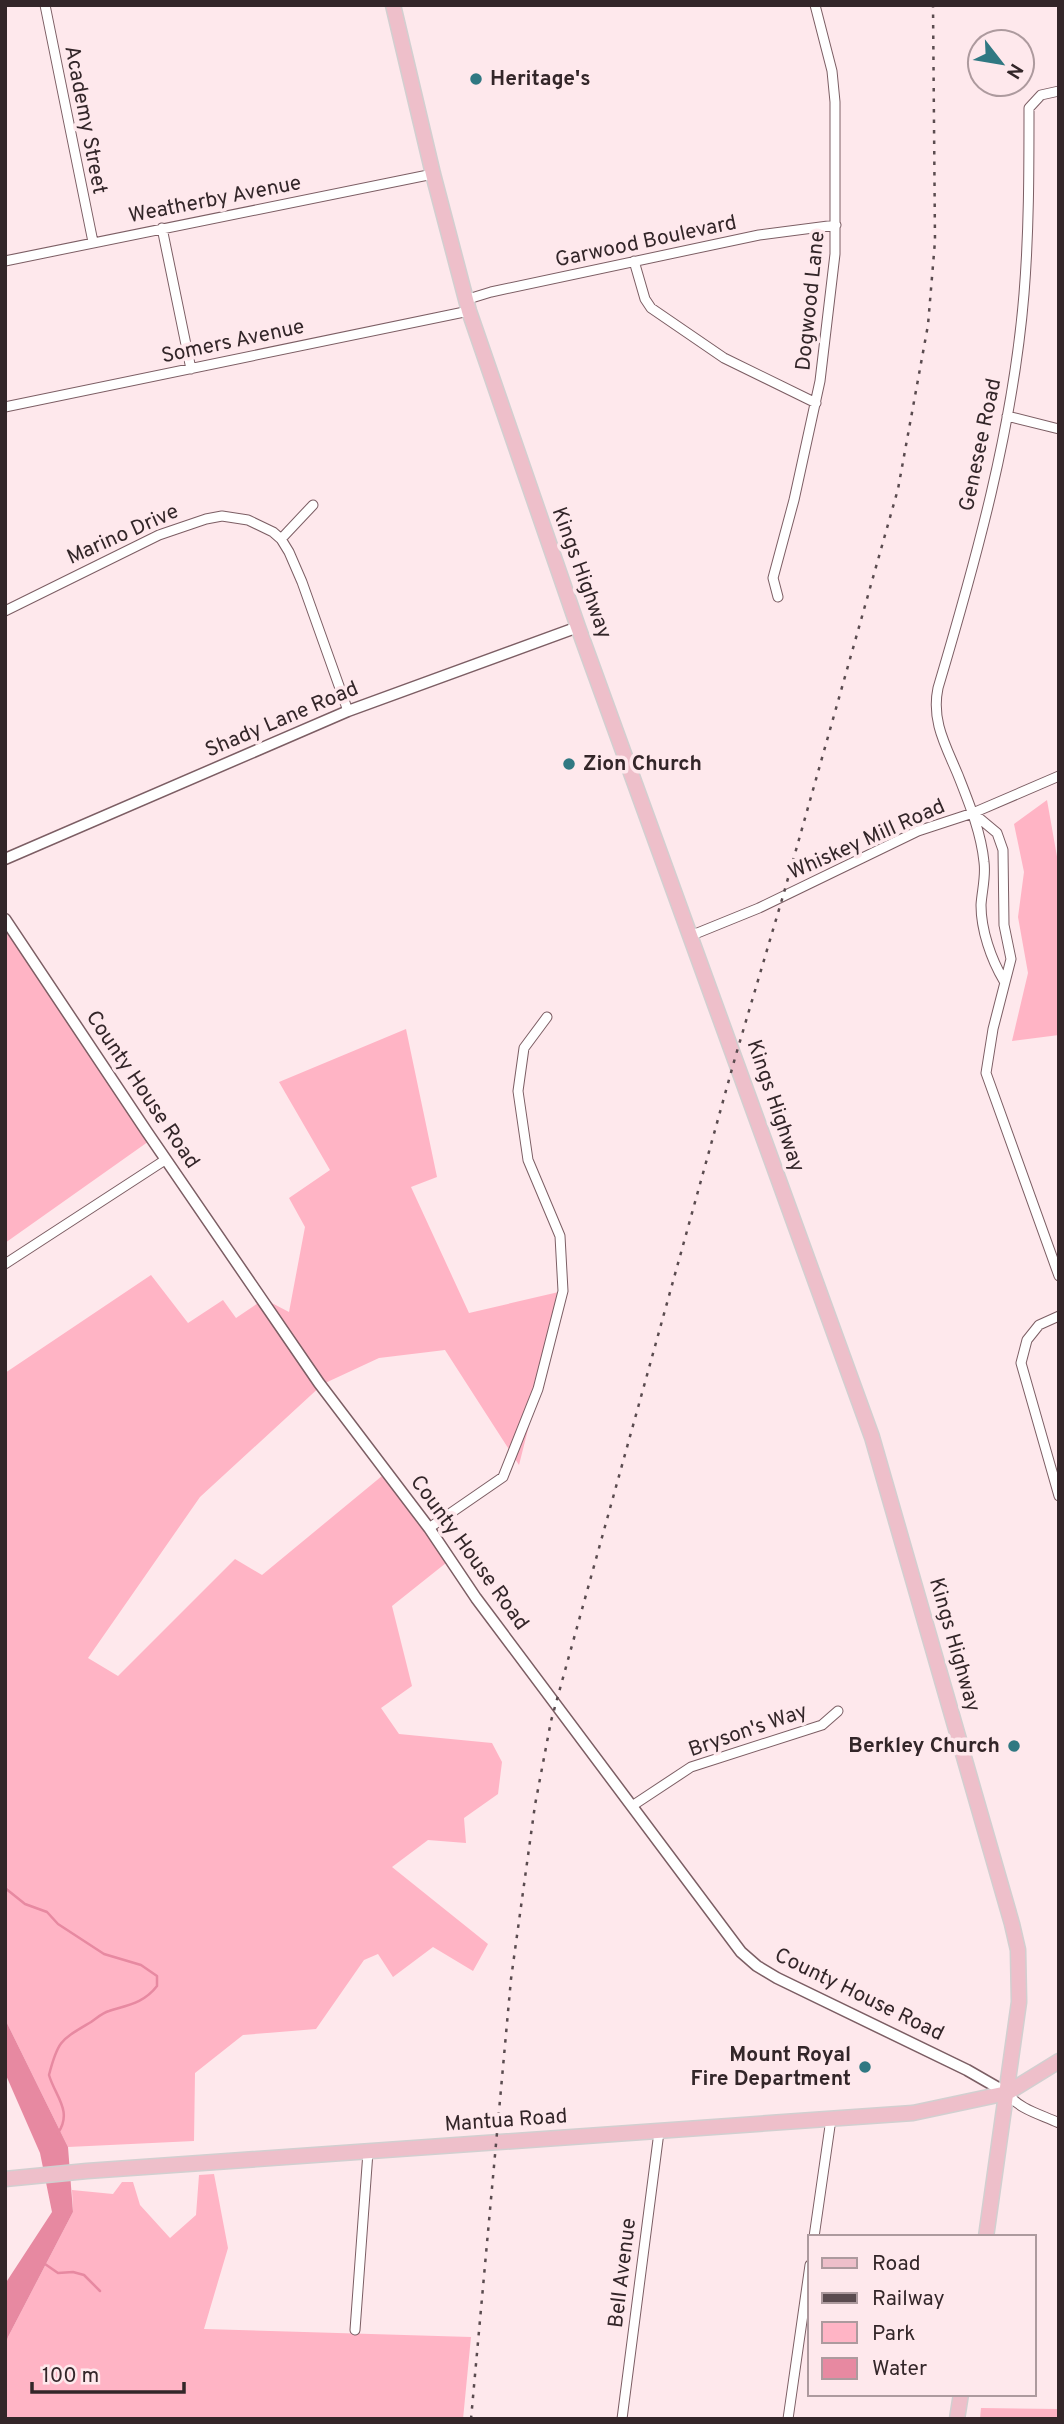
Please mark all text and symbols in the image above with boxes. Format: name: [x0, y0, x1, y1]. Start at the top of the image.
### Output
north arrow: [966, 28, 1036, 98]
street label: Academy Street: [57, 43, 113, 197]
text: N: [1000, 59, 1028, 83]
place label: Heritage's: [490, 66, 591, 93]
marker: Heritage's: [468, 71, 484, 87]
street label: Weatherby Avenue: [126, 170, 304, 230]
street label: Garwood Boulevard: [553, 210, 739, 274]
street label: Dogwood Lane: [790, 230, 832, 372]
street label: Somers Avenue: [159, 314, 307, 370]
street label: Genesee Road: [954, 376, 1008, 514]
street label: Marino Drive: [63, 498, 183, 572]
street label: Kings Highway: [545, 503, 617, 643]
street label: Shady Lane Road: [201, 676, 363, 764]
place label: Zion Church: [583, 751, 702, 778]
marker: Zion Church: [561, 756, 577, 772]
street label: Whiskey Mill Road: [784, 793, 950, 887]
street label: County House Road: [79, 1006, 205, 1174]
street label: Kings Highway: [740, 1036, 810, 1176]
street label: County House Road: [404, 1470, 534, 1636]
street label: Kings Highway: [922, 1575, 986, 1715]
street label: Bryson's Way: [685, 1698, 811, 1764]
place label: Berkley Church: [848, 1733, 1000, 1760]
marker: Berkley Church: [1006, 1738, 1022, 1754]
street label: County House Road: [770, 1942, 948, 2048]
place label: Mount Royal Fire Department: [691, 2042, 851, 2093]
marker: Mount Royal Fire Department: [857, 2059, 873, 2075]
street label: Mantua Road: [444, 2103, 568, 2139]
street label: Bell Avenue: [603, 2216, 643, 2330]
legend: [808, 2235, 1036, 2396]
text: Road: [872, 2251, 921, 2278]
text: Railway: [872, 2286, 945, 2313]
text: Park: [872, 2321, 915, 2348]
scale bar: [32, 2350, 184, 2394]
text: Water: [872, 2356, 927, 2383]
text: 100 m: [42, 2363, 99, 2390]

